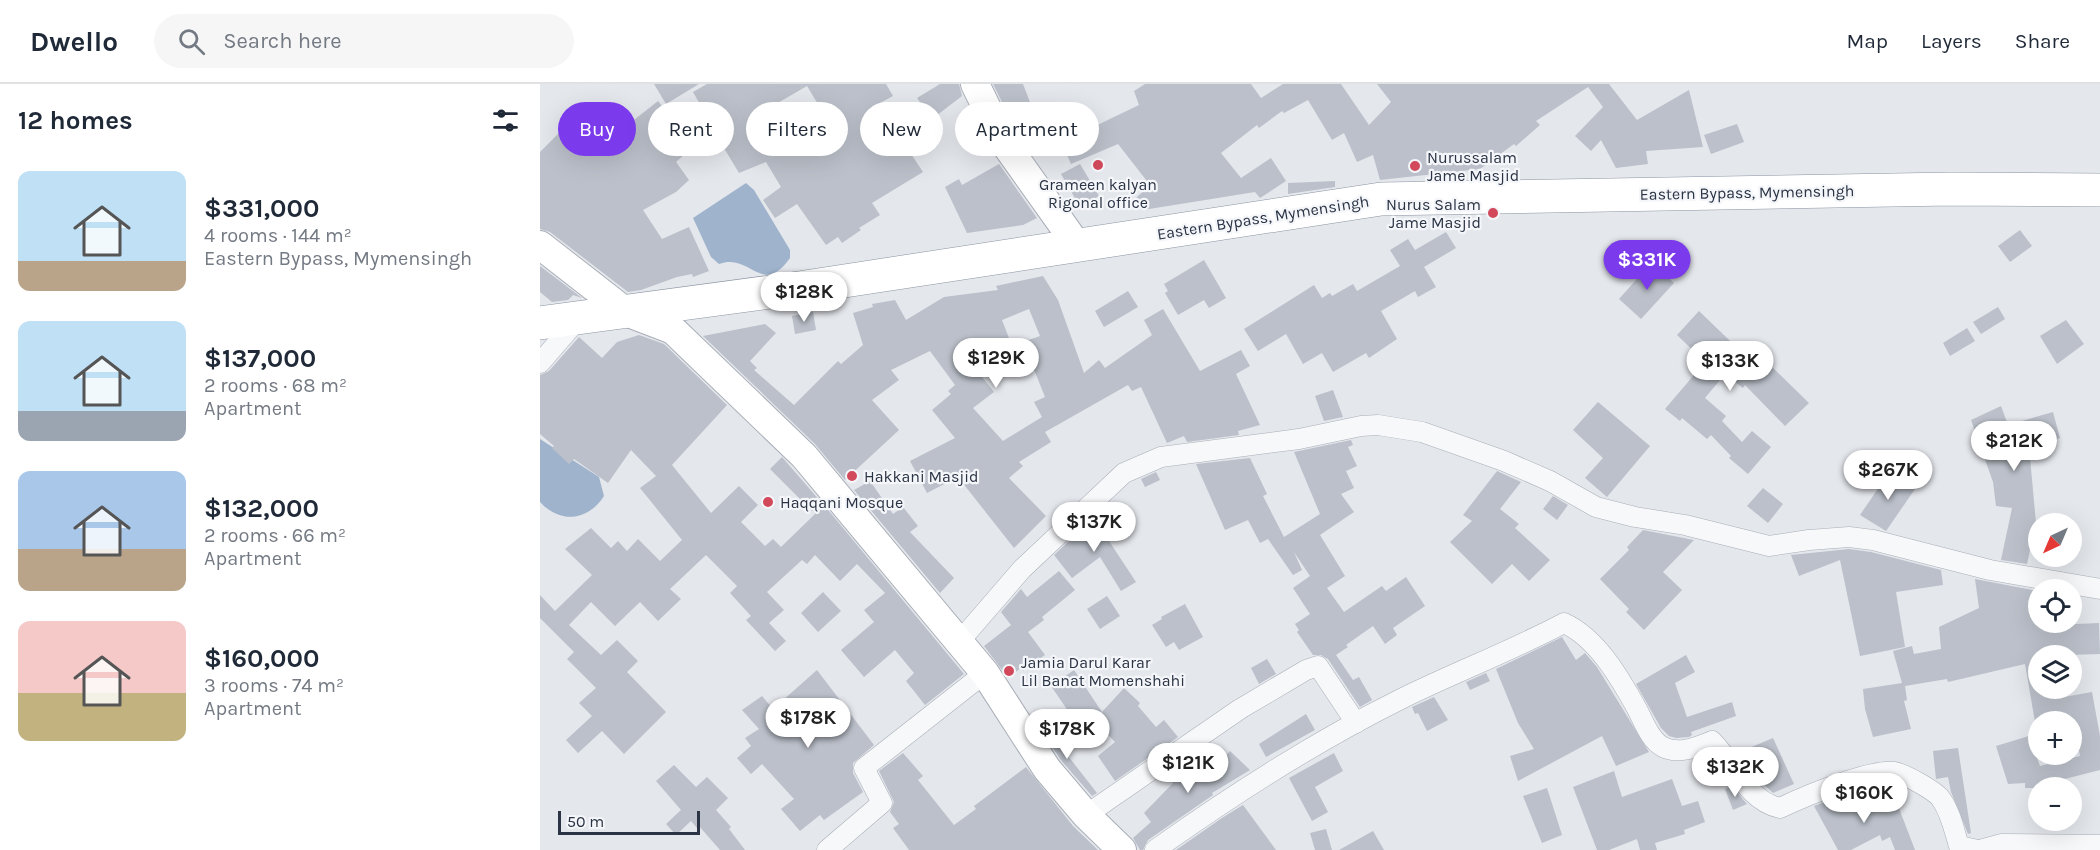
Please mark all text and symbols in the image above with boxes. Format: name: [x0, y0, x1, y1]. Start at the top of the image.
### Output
search box: [154, 14, 574, 68]
text: Dwello: [30, 25, 118, 58]
icon: search: [175, 25, 208, 58]
text: Search here: [223, 28, 342, 54]
text: Map: [1846, 29, 1888, 53]
text: Layers: [1921, 29, 1982, 53]
text: Share: [2015, 29, 2070, 53]
chip: Buy: [558, 102, 636, 156]
chip: Rent: [648, 102, 734, 156]
chip: Filters: [746, 102, 848, 156]
chip: New: [860, 102, 943, 156]
chip: Apartment: [955, 102, 1099, 156]
icon: filters: [489, 104, 522, 137]
text: 12 homes: [18, 105, 133, 136]
place label: Nurussalam Jame Masjid: [1427, 148, 1519, 185]
marker: Grameen kalyan Rigonal office: [1091, 158, 1105, 172]
marker: Nurussalam Jame Masjid: [1408, 159, 1422, 173]
place label: Grameen kalyan Rigonal office: [1039, 175, 1157, 212]
street label: Eastern Bypass, Mymensingh: [1640, 181, 1854, 204]
street label: Eastern Bypass, Mymensingh: [1156, 191, 1371, 244]
text: $331,000: [204, 193, 319, 224]
icon: home: [66, 195, 138, 267]
place label: Nurus Salam Jame Masjid: [1386, 195, 1481, 232]
marker: Nurus Salam Jame Masjid: [1486, 206, 1500, 220]
text: 4 rooms · 144 m²: [204, 224, 352, 247]
pin: $331K: [1605, 240, 1689, 291]
text: Eastern Bypass, Mymensingh: [204, 247, 472, 270]
text: $331K: [1618, 248, 1676, 271]
pin: $128K: [762, 272, 846, 323]
text: $128K: [774, 280, 834, 303]
pin: $129K: [954, 338, 1038, 389]
pin: $133K: [1688, 341, 1772, 392]
text: $137,000: [204, 343, 316, 374]
icon: home: [66, 345, 138, 417]
text: $129K: [967, 346, 1025, 369]
text: $133K: [1701, 349, 1759, 372]
text: 2 rooms · 68 m²: [204, 374, 347, 397]
text: Apartment: [204, 397, 302, 420]
pin: $212K: [1972, 421, 2056, 472]
text: $212K: [1985, 429, 2043, 452]
pin: $267K: [1846, 450, 1930, 501]
text: $267K: [1857, 458, 1919, 481]
place label: Hakkani Masjid: [864, 467, 979, 486]
marker: Hakkani Masjid: [845, 469, 859, 483]
text: $132,000: [204, 493, 319, 524]
place label: Haqqani Mosque: [780, 493, 903, 512]
icon: home: [66, 495, 138, 567]
marker: Haqqani Mosque: [761, 495, 775, 509]
pin: $137K: [1052, 502, 1136, 553]
text: $137K: [1066, 510, 1122, 533]
north arrow: [2028, 513, 2082, 567]
map controls: [2028, 513, 2082, 831]
text: 2 rooms · 66 m²: [204, 524, 346, 547]
text: Apartment: [204, 547, 302, 570]
button: locate: [2028, 579, 2082, 633]
text: $160,000: [204, 643, 319, 674]
icon: home: [66, 645, 138, 717]
button: layers: [2028, 645, 2082, 699]
place label: Jamia Darul Karar Lil Banat Momenshahi: [1021, 653, 1185, 690]
marker: Jamia Darul Karar Lil Banat Momenshahi: [1002, 664, 1016, 678]
text: 3 rooms · 74 m²: [204, 674, 344, 697]
text: Apartment: [204, 697, 302, 720]
pin: $178K: [766, 698, 850, 749]
text: $178K: [780, 706, 836, 729]
pin: $178K: [1025, 709, 1109, 760]
button: +: [2028, 711, 2082, 765]
text: $178K: [1039, 717, 1095, 740]
pin: $121K: [1146, 743, 1230, 794]
pin: $132K: [1693, 747, 1777, 798]
text: $121K: [1161, 751, 1215, 774]
text: $132K: [1706, 755, 1764, 778]
pin: $160K: [1822, 773, 1906, 824]
button: −: [2028, 777, 2082, 831]
text: $160K: [1835, 781, 1893, 804]
scale bar: [558, 808, 700, 836]
text: 50 m: [567, 812, 604, 831]

